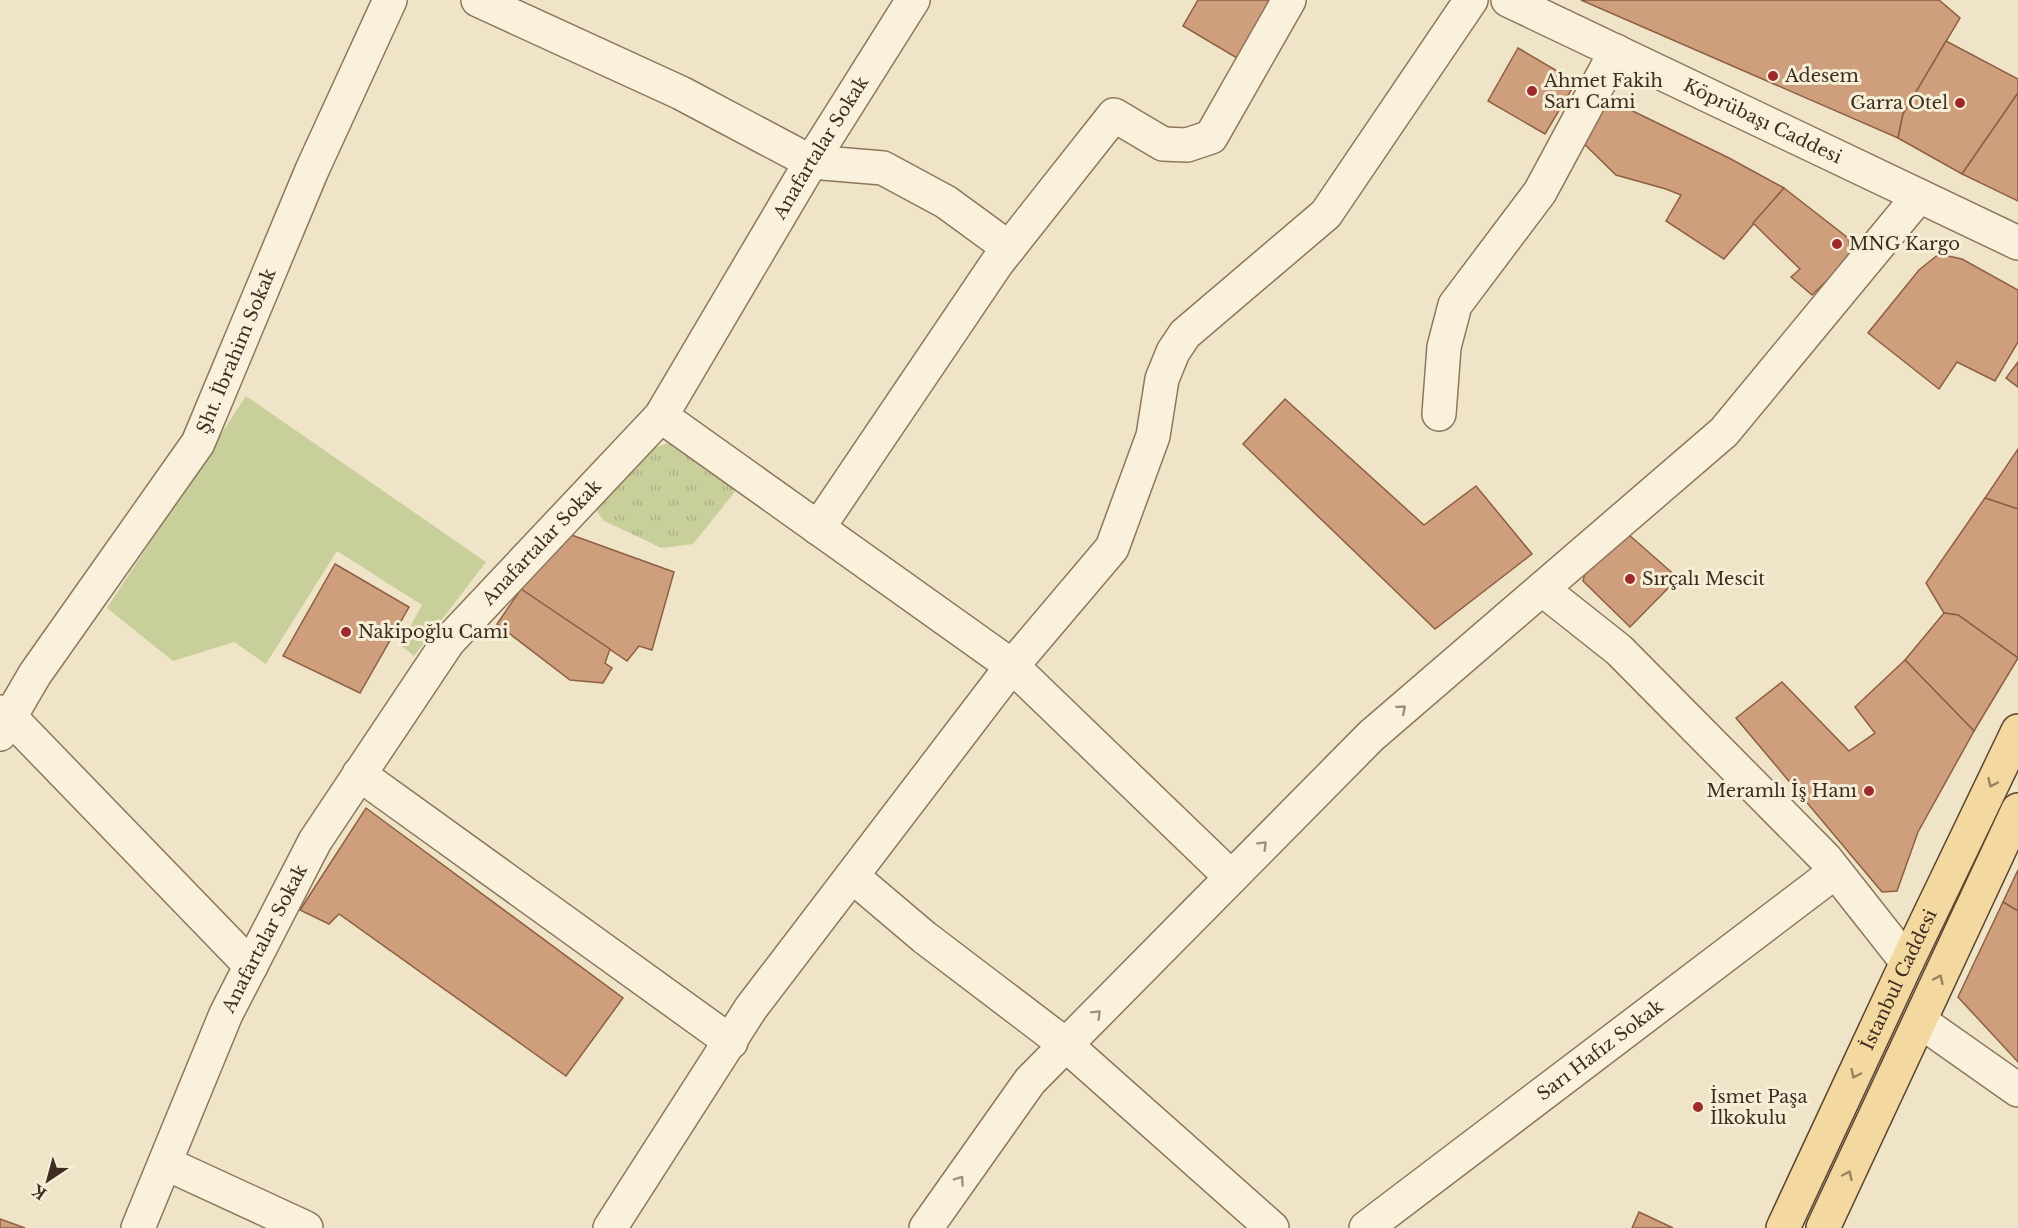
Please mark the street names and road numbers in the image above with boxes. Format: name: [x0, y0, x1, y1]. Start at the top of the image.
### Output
street label: Anafartalar Sokak: [768, 72, 873, 224]
street label: Köprübaşı Caddesi: [1680, 74, 1845, 168]
street label: Şht. İbrahim Sokak: [192, 265, 281, 437]
street label: Anafartalar Sokak: [477, 475, 606, 610]
street label: Anafartalar Sokak: [217, 861, 312, 1018]
street label: İstanbul Caddesi: [1856, 906, 1942, 1054]
street label: Sarı Hafız Sokak: [1533, 995, 1668, 1105]

